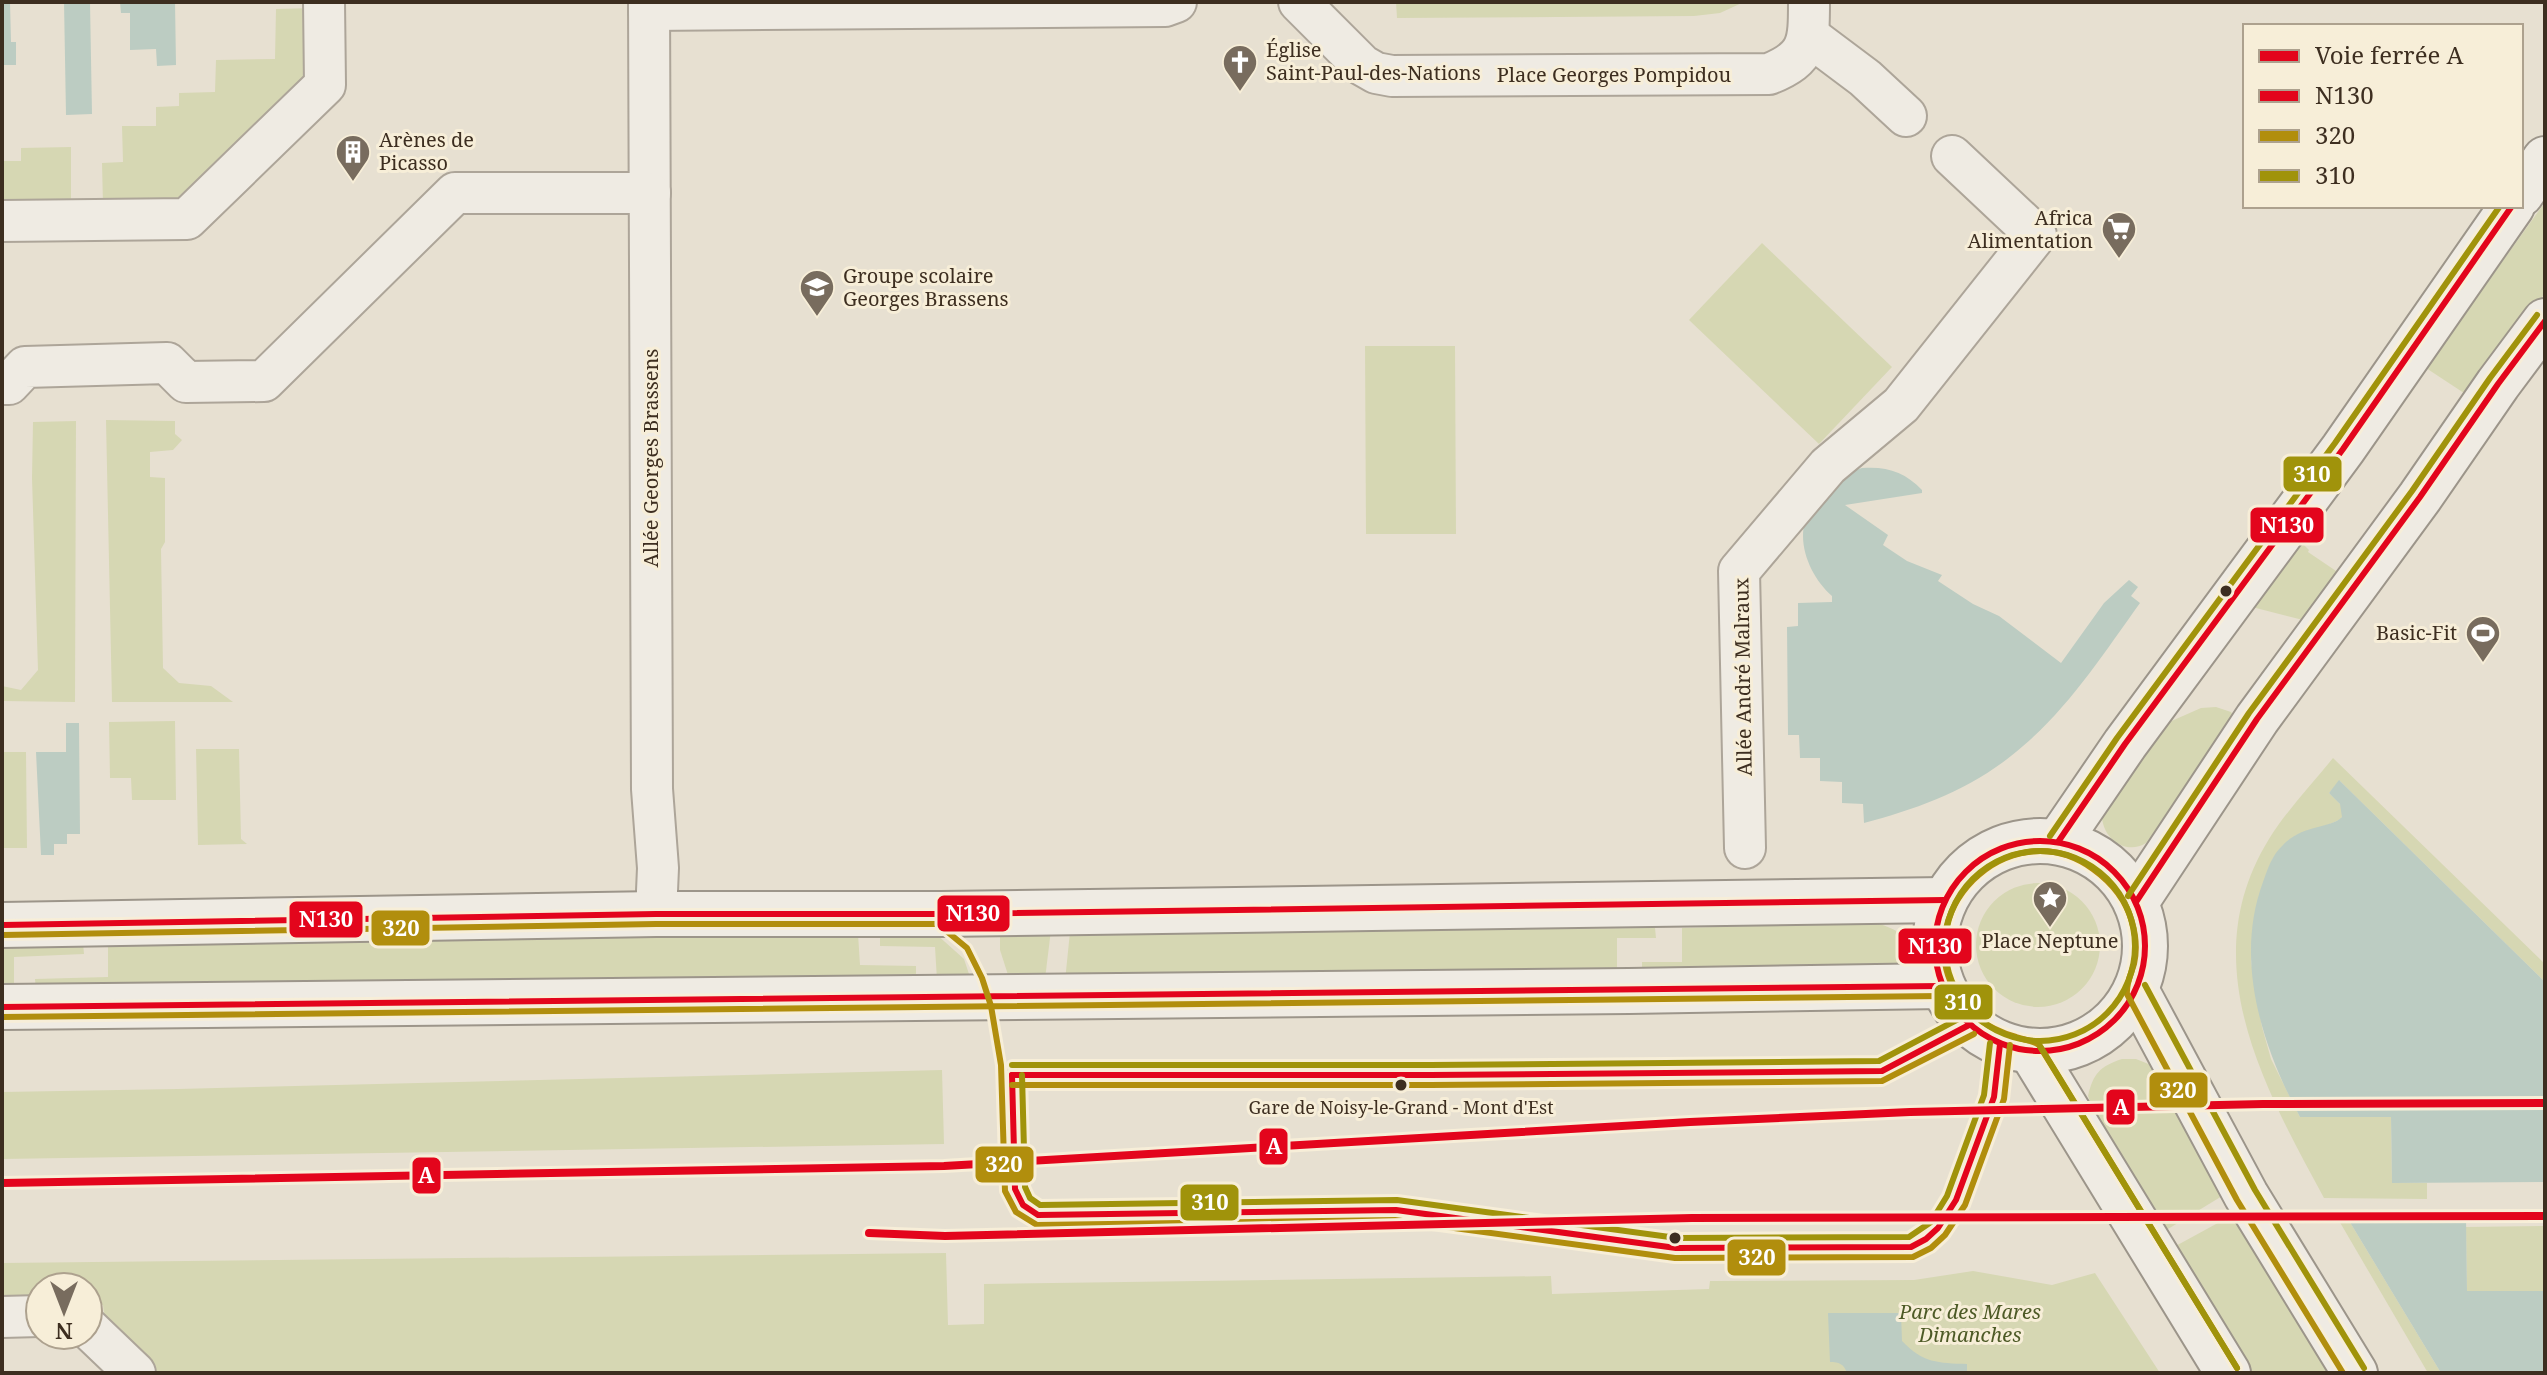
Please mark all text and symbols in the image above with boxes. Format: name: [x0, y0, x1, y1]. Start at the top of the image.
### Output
legend: [2243, 24, 2523, 208]
place label: Église Saint-Paul-des-Nations: [1266, 36, 1481, 86]
text: Voie ferrée A: [2315, 38, 2464, 71]
church icon: Église Saint-Paul-des-Nations: [1221, 43, 1259, 93]
street label: Place Georges Pompidou: [1497, 61, 1732, 88]
text: N130: [2315, 78, 2374, 111]
text: 320: [2315, 118, 2355, 151]
place label: Arènes de Picasso: [379, 126, 474, 176]
building icon: Arènes de Picasso: [334, 133, 372, 183]
text: 310: [2315, 158, 2355, 191]
place label: Africa Alimentation: [1968, 204, 2093, 254]
supermarket icon: Africa Alimentation: [2100, 210, 2138, 260]
place label: Groupe scolaire Georges Brassens: [843, 262, 1009, 312]
school or university icon: Groupe scolaire Georges Brassens: [798, 268, 836, 318]
street label: Allée Georges Brassens: [637, 349, 664, 567]
line badge: 310: [2282, 455, 2343, 493]
text: 310: [2293, 458, 2331, 488]
line badge: N130: [2249, 506, 2325, 544]
text: N130: [2260, 509, 2314, 539]
street label: Allée André Malraux: [1727, 577, 1758, 776]
unlabelled marker: [2218, 583, 2234, 599]
sports icon: Basic-Fit: [2464, 614, 2502, 664]
place label: Basic-Fit: [2376, 619, 2457, 646]
place icon: Place Neptune: [2031, 879, 2069, 929]
line badge: N130: [936, 894, 1011, 933]
text: N130: [946, 897, 1000, 927]
line badge: N130: [288, 900, 364, 939]
text: N130: [299, 903, 353, 933]
line badge: 320: [370, 909, 431, 947]
text: 320: [382, 912, 420, 942]
line badge: N130: [1897, 927, 1973, 965]
place label: Place Neptune: [1982, 927, 2118, 954]
text: N130: [1908, 930, 1962, 960]
line badge: 310: [1933, 983, 1994, 1021]
text: 310: [1944, 986, 1982, 1016]
line badge: 320: [2148, 1071, 2209, 1109]
text: 320: [2159, 1074, 2197, 1104]
marker: Gare de Noisy-le-Grand - Mont d'Est: [1393, 1077, 1409, 1093]
line badge: A: [2105, 1088, 2136, 1126]
text: A: [2113, 1091, 2130, 1121]
place label: Gare de Noisy-le-Grand - Mont d'Est: [1249, 1095, 1553, 1119]
line badge: A: [1258, 1127, 1289, 1166]
text: A: [1266, 1130, 1283, 1160]
line badge: 320: [974, 1145, 1035, 1184]
text: 320: [985, 1148, 1023, 1178]
line badge: A: [411, 1156, 442, 1195]
text: A: [418, 1159, 435, 1189]
line badge: 310: [1179, 1183, 1240, 1222]
text: 310: [1191, 1186, 1229, 1216]
unlabelled marker: [1667, 1230, 1683, 1246]
line badge: 320: [1726, 1238, 1787, 1277]
text: 320: [1738, 1241, 1776, 1271]
north arrow: [24, 1271, 104, 1351]
park label: Parc des Mares Dimanches: [1898, 1298, 2041, 1348]
text: N: [55, 1317, 73, 1347]

